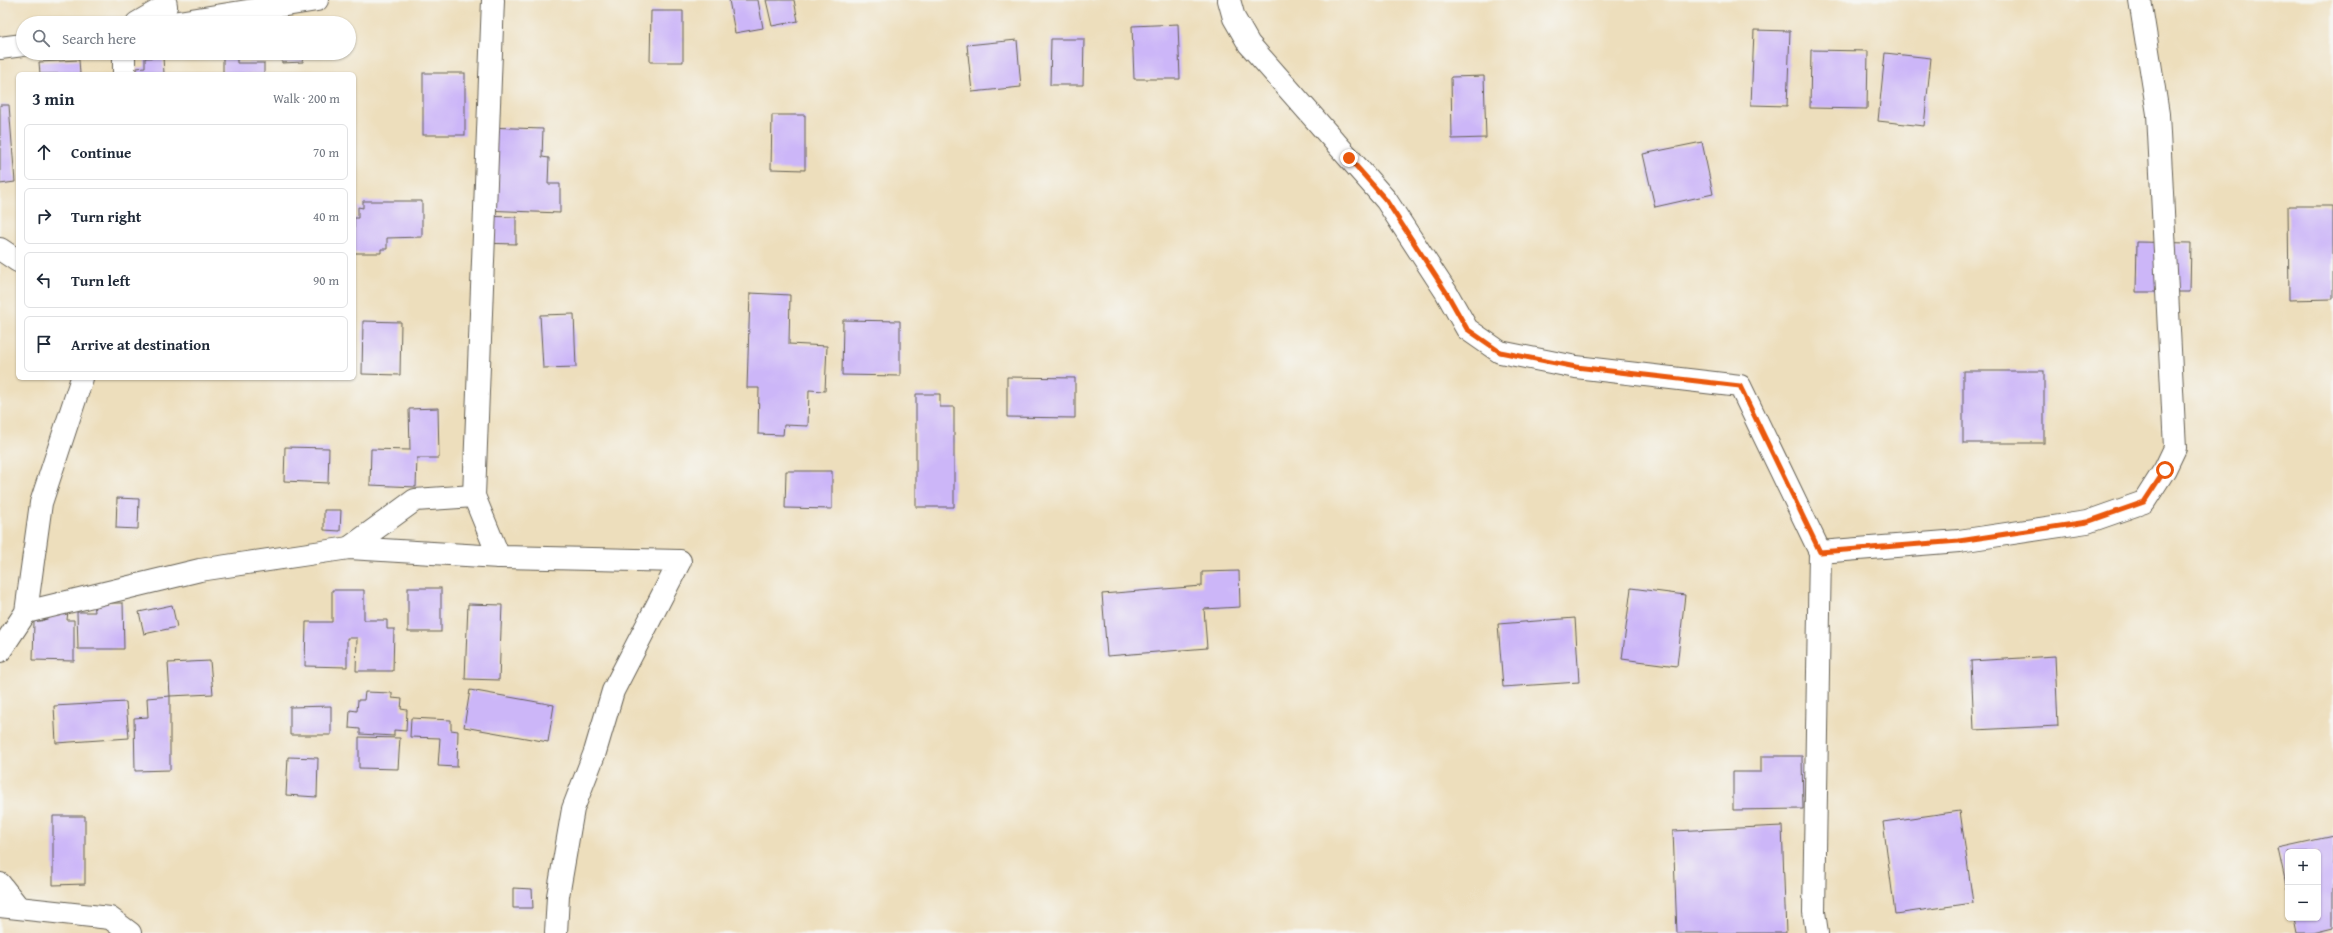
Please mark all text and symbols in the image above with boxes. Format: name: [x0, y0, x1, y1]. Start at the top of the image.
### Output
search box: [16, 16, 356, 60]
icon: search: [30, 27, 52, 49]
text: Search here: [62, 28, 136, 49]
text: 3 min: [32, 86, 74, 111]
text: Walk · 200 m: [273, 89, 340, 108]
icon: ahead: [33, 141, 55, 163]
text: Continue: [71, 142, 132, 163]
text: 70 m: [313, 143, 339, 162]
route end: [1340, 149, 1358, 167]
icon: right: [33, 205, 55, 227]
text: Turn right: [71, 206, 142, 227]
text: 40 m: [313, 207, 339, 226]
icon: left: [33, 269, 55, 291]
text: Turn left: [71, 270, 130, 291]
text: 90 m: [313, 271, 339, 290]
icon: arrive: [33, 333, 55, 355]
text: Arrive at destination: [71, 334, 210, 355]
route start: [2156, 461, 2174, 479]
map controls: [2285, 849, 2321, 921]
button: +: [2285, 849, 2321, 885]
button: −: [2285, 885, 2321, 921]

